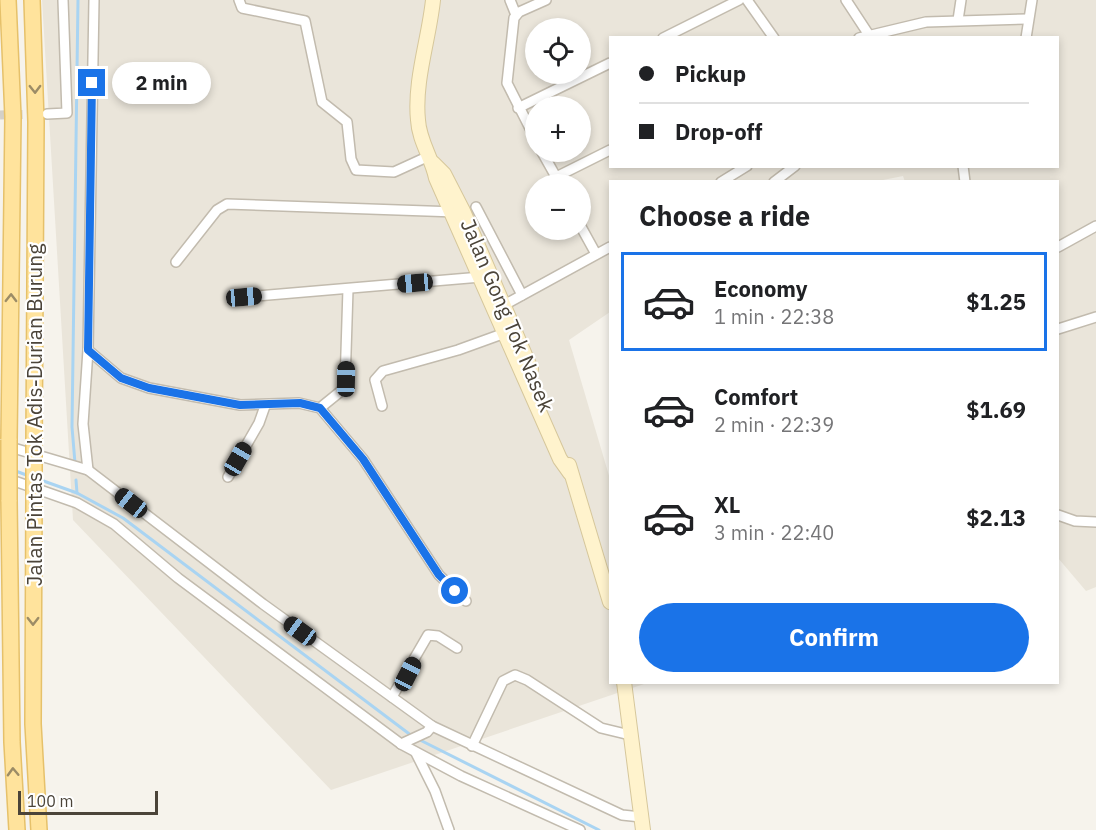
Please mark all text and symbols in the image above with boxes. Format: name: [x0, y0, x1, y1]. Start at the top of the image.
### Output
map controls: [525, 18, 591, 240]
button: locate: [525, 18, 591, 84]
text: Pickup: [675, 59, 746, 88]
callout: 2 min: [113, 62, 212, 104]
route end: [78, 69, 105, 96]
text: 2 min: [135, 69, 188, 96]
one-way arrow: [29, 84, 41, 93]
button: +: [525, 96, 591, 162]
text: Drop-off: [675, 117, 762, 146]
button: −: [525, 174, 591, 240]
text: Choose a ride: [639, 198, 810, 233]
street label: Jalan Gong Tok Nasek: [455, 214, 561, 416]
street label: Jalan Pintas Tok Adis-Durian Burung: [20, 244, 48, 586]
car: [396, 272, 434, 294]
text: Economy: [714, 274, 808, 303]
icon: car: [642, 275, 696, 329]
car: [225, 286, 263, 308]
text: $1.25: [966, 287, 1026, 316]
one-way arrow: [5, 293, 17, 302]
text: 1 min · 22:38: [714, 303, 834, 330]
car: [337, 361, 355, 397]
text: Comfort: [714, 382, 798, 411]
icon: car: [642, 383, 696, 437]
text: $1.69: [966, 395, 1026, 424]
text: 2 min · 22:39: [714, 411, 834, 438]
car: [221, 439, 255, 479]
car: [111, 485, 151, 521]
text: XL: [714, 490, 740, 519]
icon: car: [642, 491, 696, 545]
text: $2.13: [966, 503, 1026, 532]
text: 3 min · 22:40: [714, 519, 834, 546]
route start: [441, 577, 468, 604]
button: Confirm: [639, 603, 1029, 672]
car: [280, 613, 320, 649]
one-way arrow: [27, 616, 39, 625]
car: [392, 654, 424, 694]
one-way arrow: [7, 767, 19, 776]
scale bar: [18, 788, 158, 816]
text: 100 m: [27, 791, 74, 811]

